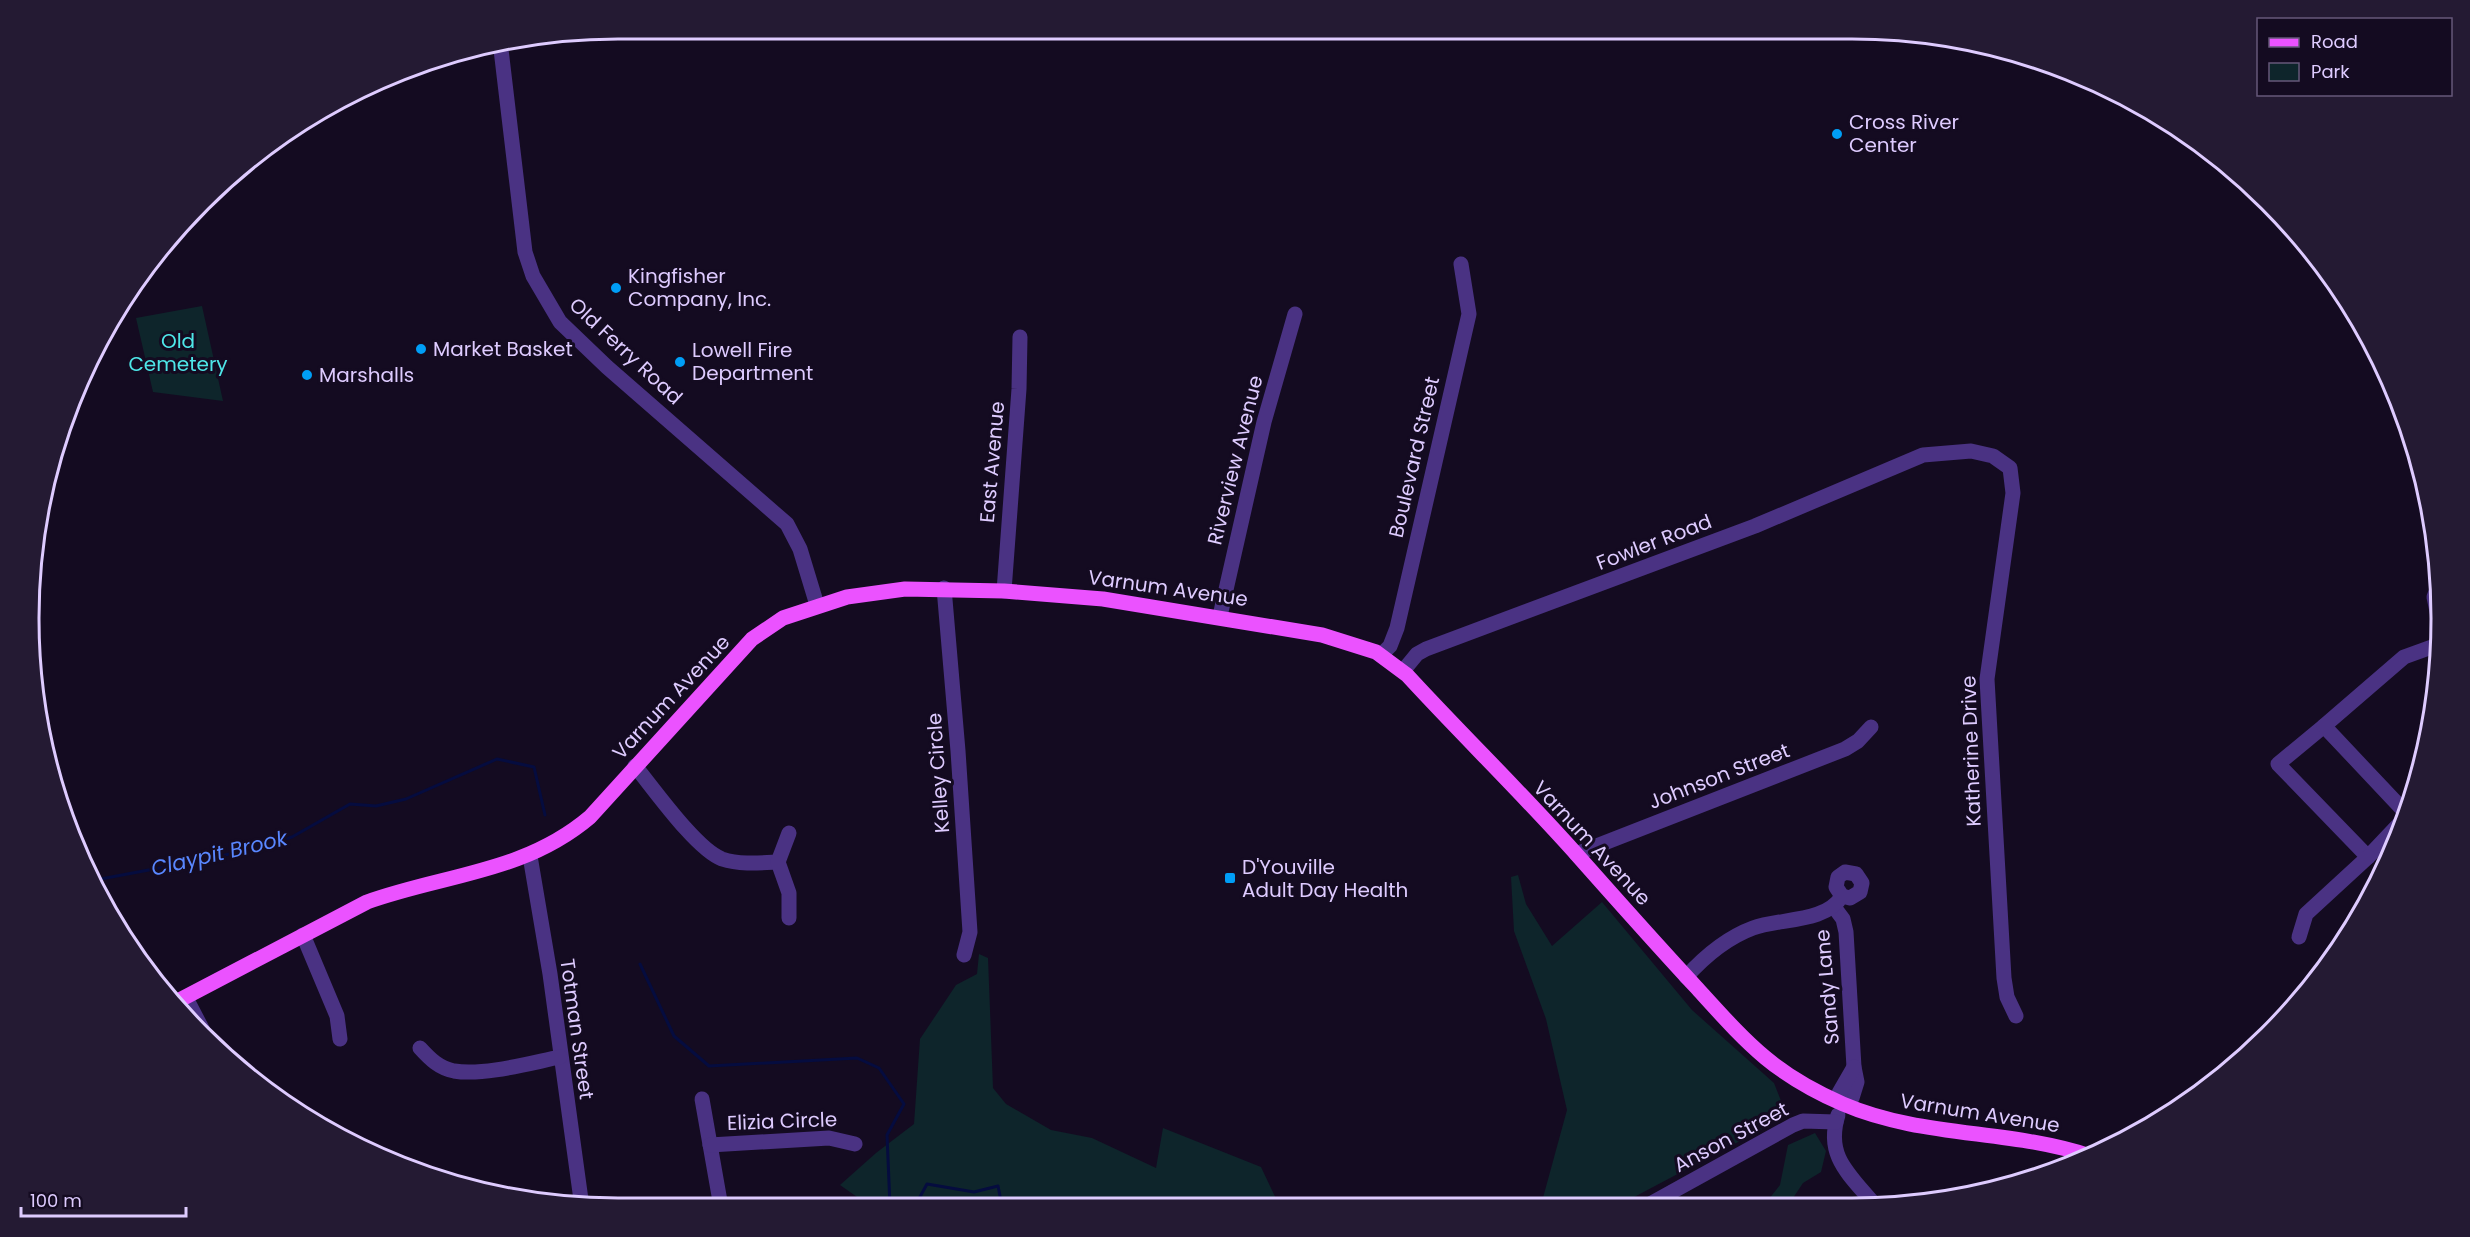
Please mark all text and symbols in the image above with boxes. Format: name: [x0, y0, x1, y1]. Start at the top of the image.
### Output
legend: [2257, 18, 2452, 96]
text: Road: [2311, 29, 2358, 54]
text: Park: [2311, 59, 2350, 84]
place label: Cross River Center: [1849, 108, 1959, 159]
marker: Cross River Center: [1830, 127, 1844, 141]
place label: Kingfisher Company, Inc.: [628, 262, 771, 313]
marker: Kingfisher Company, Inc.: [609, 281, 623, 295]
street label: Old Ferry Road: [563, 291, 689, 411]
park label: Old Cemetery: [128, 327, 228, 378]
place label: Market Basket: [433, 335, 573, 363]
place label: Lowell Fire Department: [692, 336, 813, 387]
marker: Market Basket: [414, 342, 428, 356]
marker: Lowell Fire Department: [673, 355, 687, 369]
place label: Marshalls: [319, 361, 414, 389]
marker: Marshalls: [300, 368, 314, 382]
street label: Riverview Avenue: [1200, 372, 1270, 548]
street label: Boulevard Street: [1382, 374, 1446, 540]
street label: East Avenue: [973, 400, 1011, 524]
street label: Fowler Road: [1592, 507, 1716, 577]
street label: Varnum Avenue: [1086, 563, 1250, 613]
street label: Varnum Avenue: [606, 629, 736, 765]
street label: Katherine Drive: [1954, 675, 1988, 827]
street label: Kelley Circle: [920, 712, 956, 834]
street label: Johnson Street: [1644, 736, 1794, 816]
street label: Varnum Avenue: [1527, 775, 1657, 911]
water label: Claypit Brook: [148, 823, 291, 883]
place label: D'Youville Adult Day Health: [1242, 853, 1408, 904]
marker: D'Youville Adult Day Health: [1223, 871, 1237, 885]
street label: Sandy Lane: [1808, 928, 1846, 1046]
street label: Totman Street: [553, 957, 601, 1101]
street label: Varnum Avenue: [1898, 1087, 2062, 1139]
street label: Anson Street: [1669, 1095, 1793, 1179]
street label: Elizia Circle: [726, 1105, 838, 1137]
scale bar: [21, 1180, 186, 1218]
text: 100 m: [30, 1188, 82, 1213]

